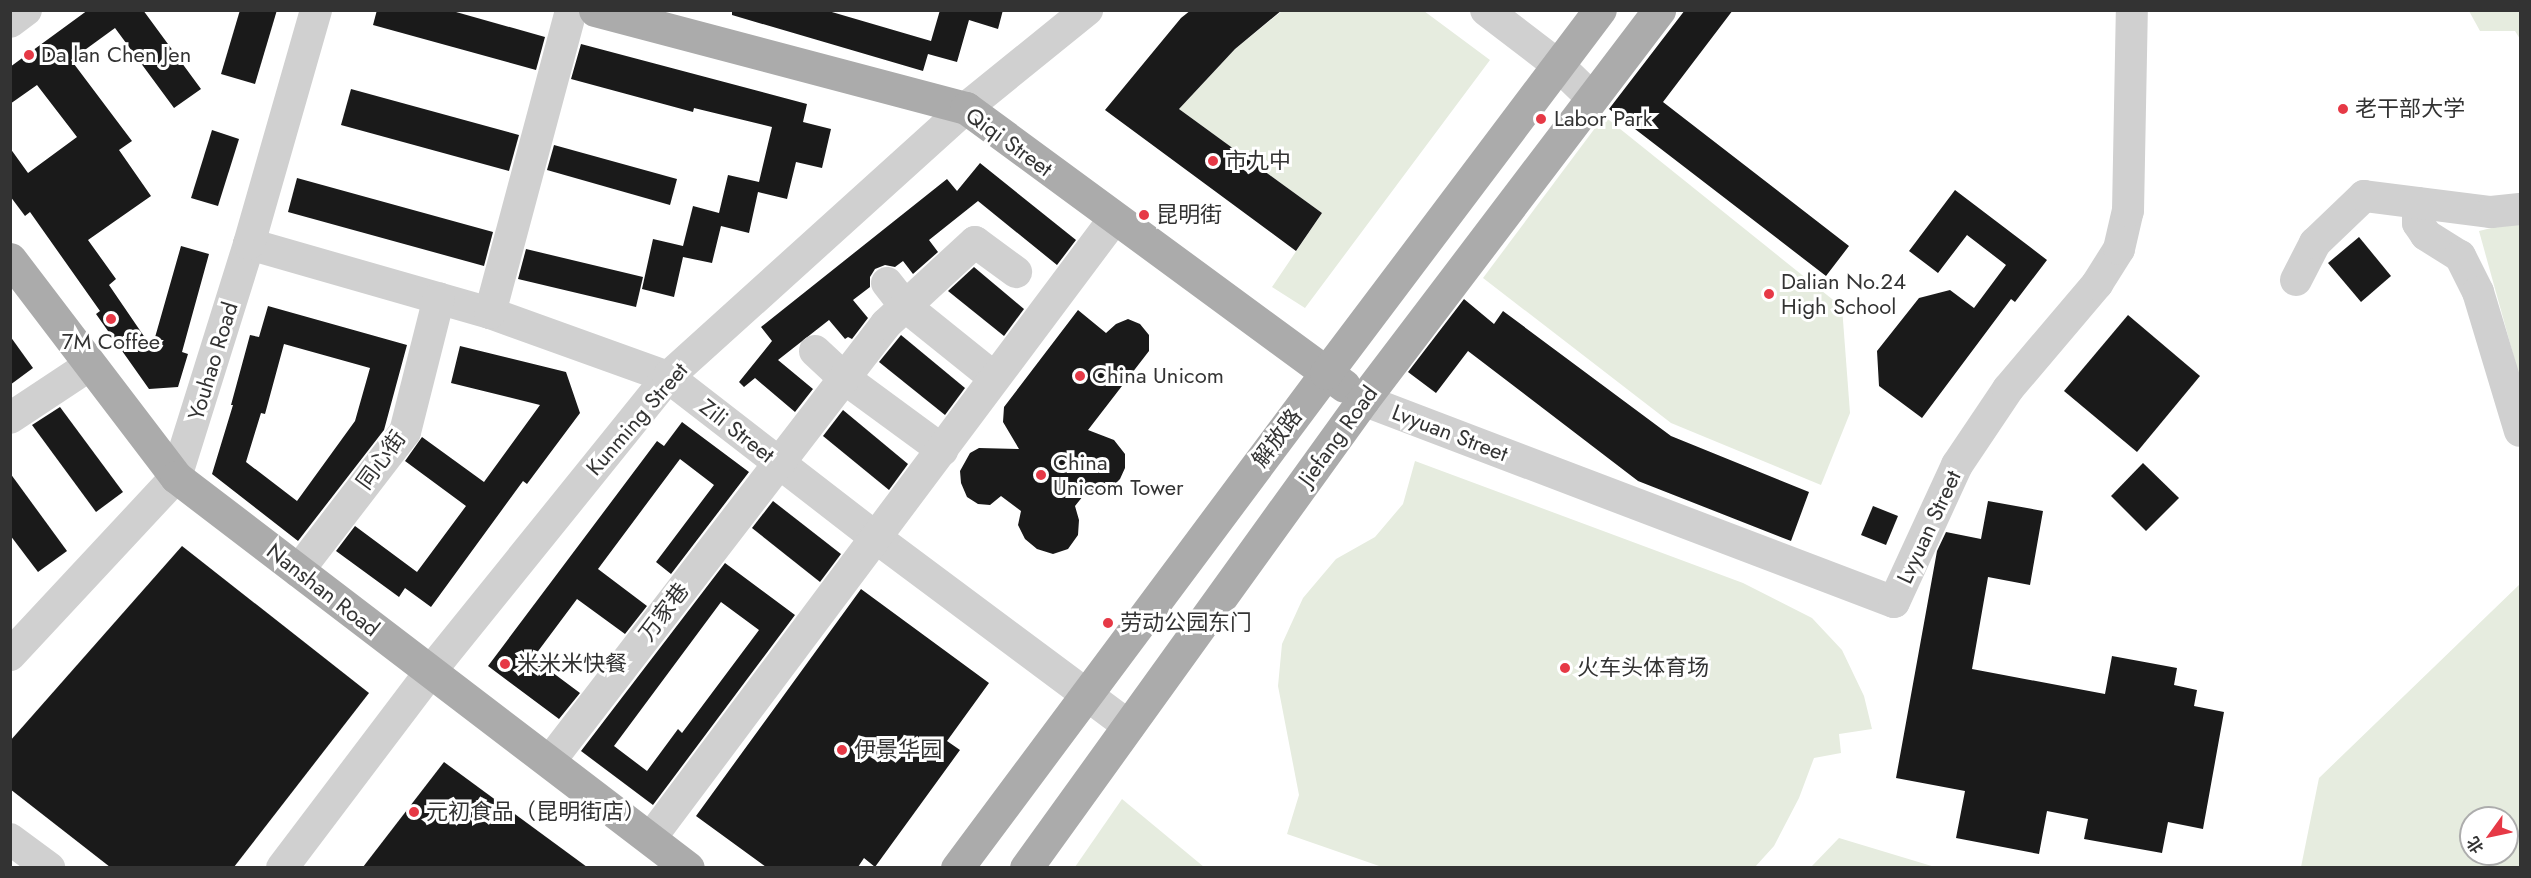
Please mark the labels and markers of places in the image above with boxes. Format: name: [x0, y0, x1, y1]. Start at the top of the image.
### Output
place label: Da lan Chen Jen: [41, 42, 191, 68]
marker: Da lan Chen Jen: [22, 48, 36, 62]
place label: 老干部大学: [2355, 96, 2465, 122]
marker: 老干部大学: [2336, 102, 2350, 116]
place label: Labor Park: [1554, 106, 1652, 132]
marker: Labor Park: [1532, 110, 1550, 128]
place label: 市九中: [1225, 148, 1291, 174]
marker: 市九中: [1206, 154, 1220, 168]
place label: 昆明街: [1156, 202, 1222, 228]
marker: 昆明街: [1137, 208, 1151, 222]
place label: Dalian No.24 High School: [1781, 268, 1906, 320]
marker: Dalian No.24 High School: [1762, 287, 1776, 301]
marker: 7M Coffee: [104, 312, 118, 326]
place label: 7M Coffee: [62, 329, 160, 355]
place label: China Unicom: [1092, 363, 1224, 389]
marker: China Unicom: [1073, 369, 1087, 383]
place label: China Unicom Tower: [1053, 449, 1184, 500]
marker: China Unicom Tower: [1034, 468, 1048, 482]
place label: 劳动公园东门: [1120, 610, 1252, 636]
marker: 劳动公园东门: [1101, 616, 1115, 630]
place label: 米米米快餐: [517, 651, 627, 677]
place label: 火车头体育场: [1577, 655, 1709, 681]
marker: 米米米快餐: [498, 657, 512, 671]
marker: 火车头体育场: [1558, 661, 1572, 675]
place label: 伊景华园: [854, 737, 942, 763]
marker: 伊景华园: [835, 743, 849, 757]
place label: 元初食品（昆明街店）: [426, 799, 646, 825]
marker: 元初食品（昆明街店）: [407, 805, 421, 819]

